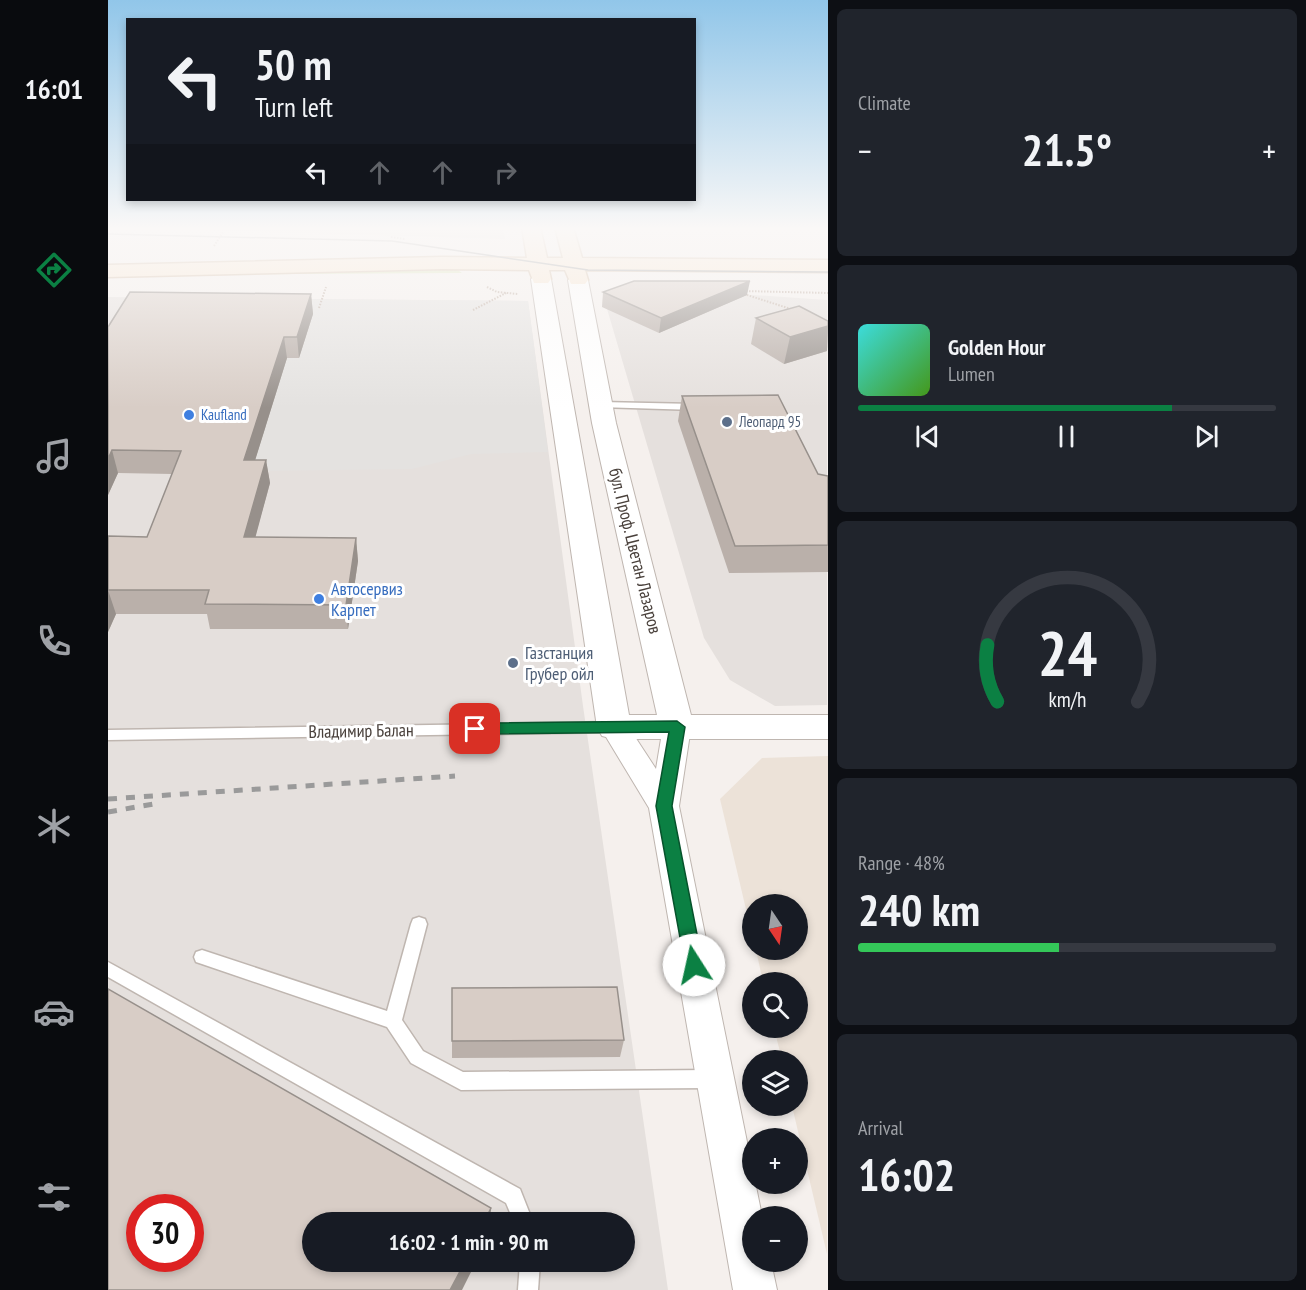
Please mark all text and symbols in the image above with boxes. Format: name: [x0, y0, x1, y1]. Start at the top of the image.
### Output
text: 50 m: [255, 37, 332, 92]
icon: left: [156, 42, 234, 120]
text: 16:01: [25, 72, 83, 106]
text: Turn left: [255, 90, 333, 124]
text: Climate: [858, 90, 911, 116]
text: 21.5°: [1022, 120, 1112, 178]
text: −: [858, 129, 872, 172]
text: +: [1262, 129, 1276, 172]
icon: left: [300, 156, 333, 189]
icon: ahead: [363, 156, 396, 189]
icon: ahead: [426, 156, 459, 189]
icon: right: [489, 156, 522, 189]
icon: directions: [33, 249, 75, 291]
text: Golden Hour: [948, 333, 1046, 361]
text: Lumen: [948, 361, 995, 387]
place label: Kaufland: [201, 405, 247, 424]
marker: Kaufland: [182, 408, 196, 422]
place label: Леопард 95: [738, 412, 801, 431]
marker: Леопард 95: [720, 415, 734, 429]
icon: previous: [911, 420, 944, 453]
icon: pause: [1050, 420, 1083, 453]
icon: next: [1190, 420, 1223, 453]
icon: music: [33, 435, 75, 477]
street label: бул. Проф. Цветан Лазаров: [604, 466, 667, 636]
place label: Автосервиз Карпет: [331, 577, 403, 621]
marker: Автосервиз Карпет: [312, 592, 326, 606]
text: 24: [1037, 612, 1097, 693]
icon: phone: [33, 620, 75, 662]
place label: Газстанция Грубер ойл: [525, 641, 594, 685]
marker: Газстанция Грубер ойл: [506, 656, 520, 670]
text: km/h: [1048, 685, 1086, 713]
pin: [449, 703, 500, 754]
icon: arrive: [458, 712, 491, 745]
street label: Владимир Балан: [308, 718, 414, 743]
icon: climate: [33, 805, 75, 847]
text: Range · 48%: [858, 850, 945, 876]
text: 240 km: [858, 880, 980, 938]
north arrow: [742, 894, 808, 960]
map controls: [742, 894, 808, 1272]
position arrow: [662, 933, 726, 997]
button: search: [742, 972, 808, 1038]
icon: car: [33, 991, 75, 1033]
button: layers: [742, 1050, 808, 1116]
text: Arrival: [858, 1115, 903, 1141]
button: +: [742, 1128, 808, 1194]
text: 16:02: [858, 1145, 955, 1203]
icon: filters: [33, 1176, 75, 1218]
speed limit sign: 30: [126, 1194, 204, 1272]
button: −: [742, 1206, 808, 1272]
text: 16:02 · 1 min · 90 m: [389, 1228, 548, 1256]

